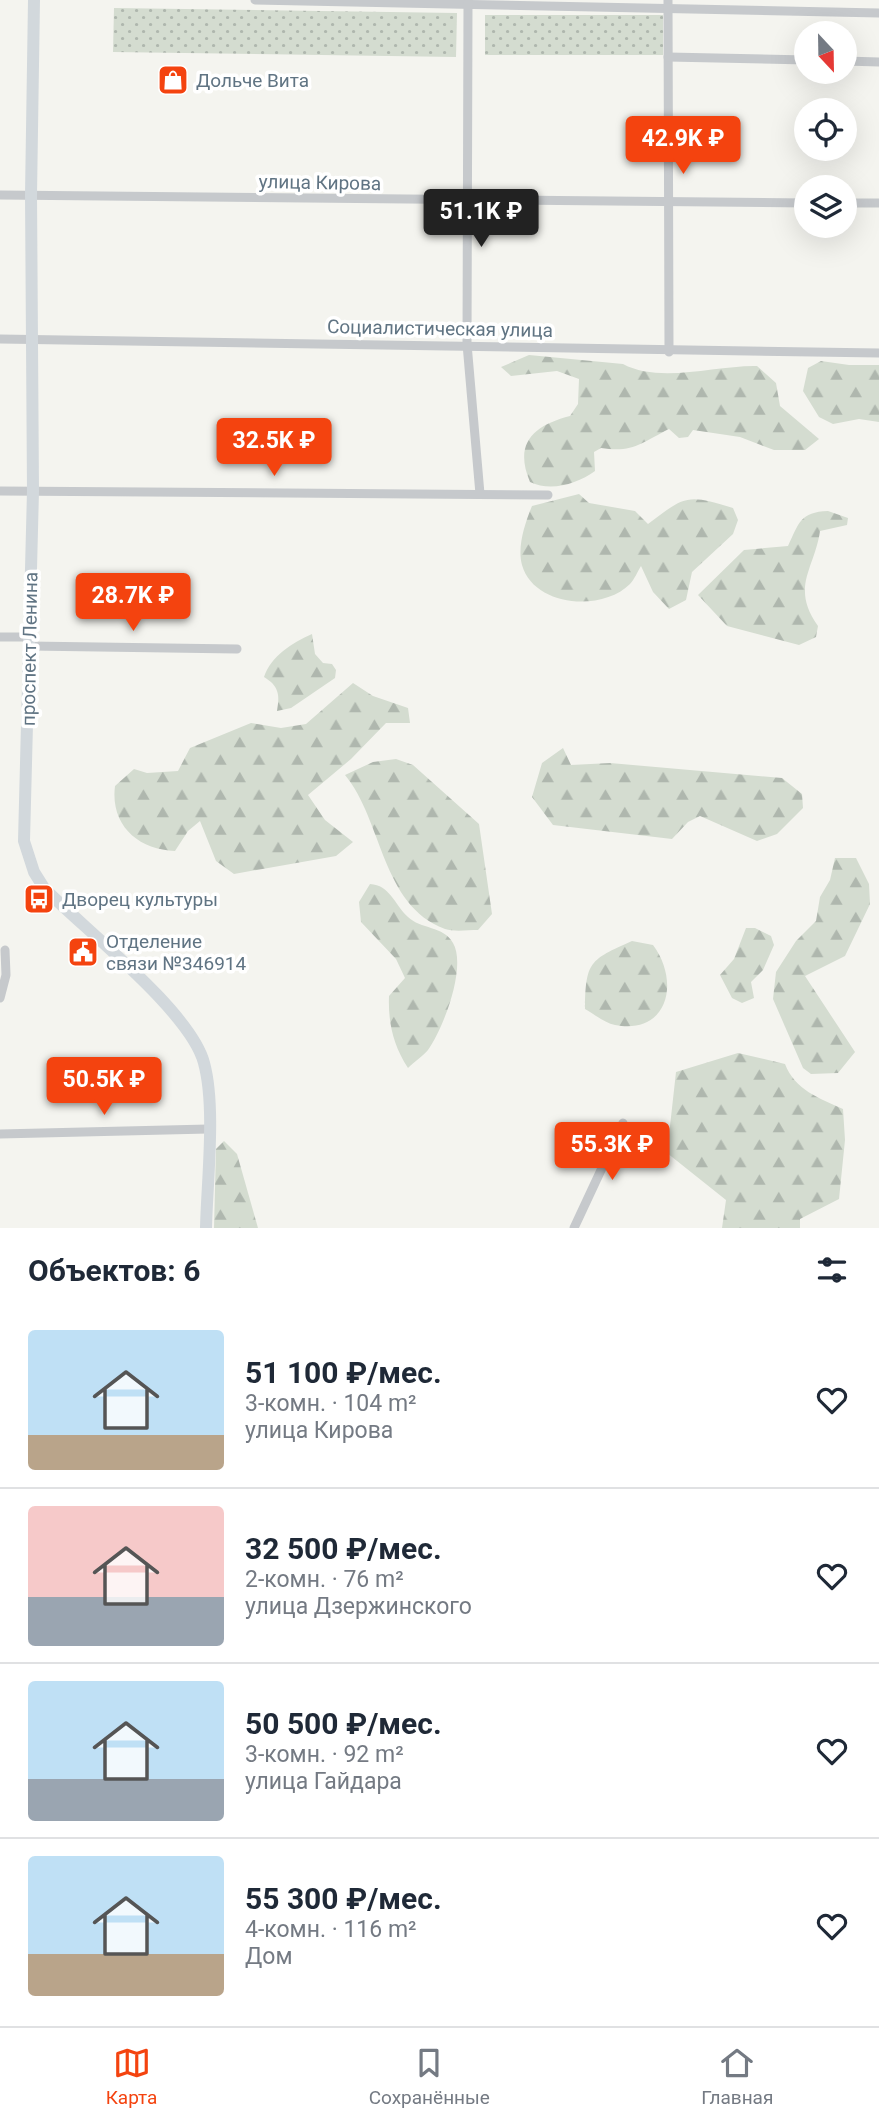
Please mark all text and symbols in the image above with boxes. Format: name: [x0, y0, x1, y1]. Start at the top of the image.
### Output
north arrow: [794, 21, 858, 84]
map controls: [794, 21, 857, 238]
shop icon: Дольче Вита: [156, 63, 190, 97]
place label: Дольче Вита: [196, 69, 309, 92]
button: locate: [794, 98, 857, 161]
pin: 42.9K ₽: [618, 116, 748, 176]
text: 42.9K ₽: [642, 125, 724, 152]
street label: улица Кирова: [259, 170, 381, 195]
button: layers: [794, 175, 857, 238]
pin: 51.1K ₽: [416, 190, 546, 249]
text: 51.1K ₽: [440, 198, 522, 225]
street label: Социалистическая улица: [327, 315, 553, 342]
pin: 32.5K ₽: [209, 419, 339, 478]
text: 32.5K ₽: [233, 427, 315, 454]
street label: проспект Ленина: [17, 572, 42, 726]
pin: 28.7K ₽: [68, 574, 198, 633]
text: 28.7K ₽: [92, 582, 174, 609]
bus stop icon: Дворец культуры: [22, 882, 56, 916]
place label: Дворец культуры: [62, 888, 218, 911]
place label: Отделение связи №346914: [106, 930, 246, 975]
public building icon: Отделение связи №346914: [66, 935, 100, 969]
pin: 50.5K ₽: [39, 1058, 169, 1117]
text: 50.5K ₽: [63, 1066, 145, 1093]
pin: 55.3K ₽: [547, 1122, 677, 1182]
text: 55.3K ₽: [571, 1131, 653, 1158]
icon: filters: [813, 1251, 851, 1289]
text: Объектов: 6: [28, 1253, 200, 1288]
text: 51 100 ₽/мес.: [245, 1355, 442, 1390]
icon: home: [84, 1358, 168, 1442]
icon: heart: [813, 1381, 851, 1419]
text: 3-комн. · 104 m²: [245, 1390, 417, 1417]
text: улица Кирова: [245, 1417, 393, 1444]
text: 32 500 ₽/мес.: [245, 1531, 442, 1566]
icon: home: [84, 1534, 168, 1618]
icon: heart: [813, 1557, 851, 1595]
text: 2-комн. · 76 m²: [245, 1566, 404, 1593]
text: улица Дзержинского: [245, 1593, 472, 1620]
text: 50 500 ₽/мес.: [245, 1706, 442, 1741]
icon: home: [84, 1709, 168, 1793]
icon: heart: [813, 1732, 851, 1770]
text: 3-комн. · 92 m²: [245, 1741, 404, 1768]
text: улица Гайдара: [245, 1768, 402, 1795]
text: 55 300 ₽/мес.: [245, 1881, 442, 1916]
icon: home: [84, 1884, 168, 1968]
icon: heart: [813, 1907, 851, 1945]
text: 4-комн. · 116 m²: [245, 1916, 417, 1943]
text: Дом: [245, 1943, 292, 1970]
tab: Карта: [106, 2044, 157, 2109]
tab: Сохранённые: [369, 2044, 490, 2109]
tab: Главная: [701, 2044, 773, 2109]

